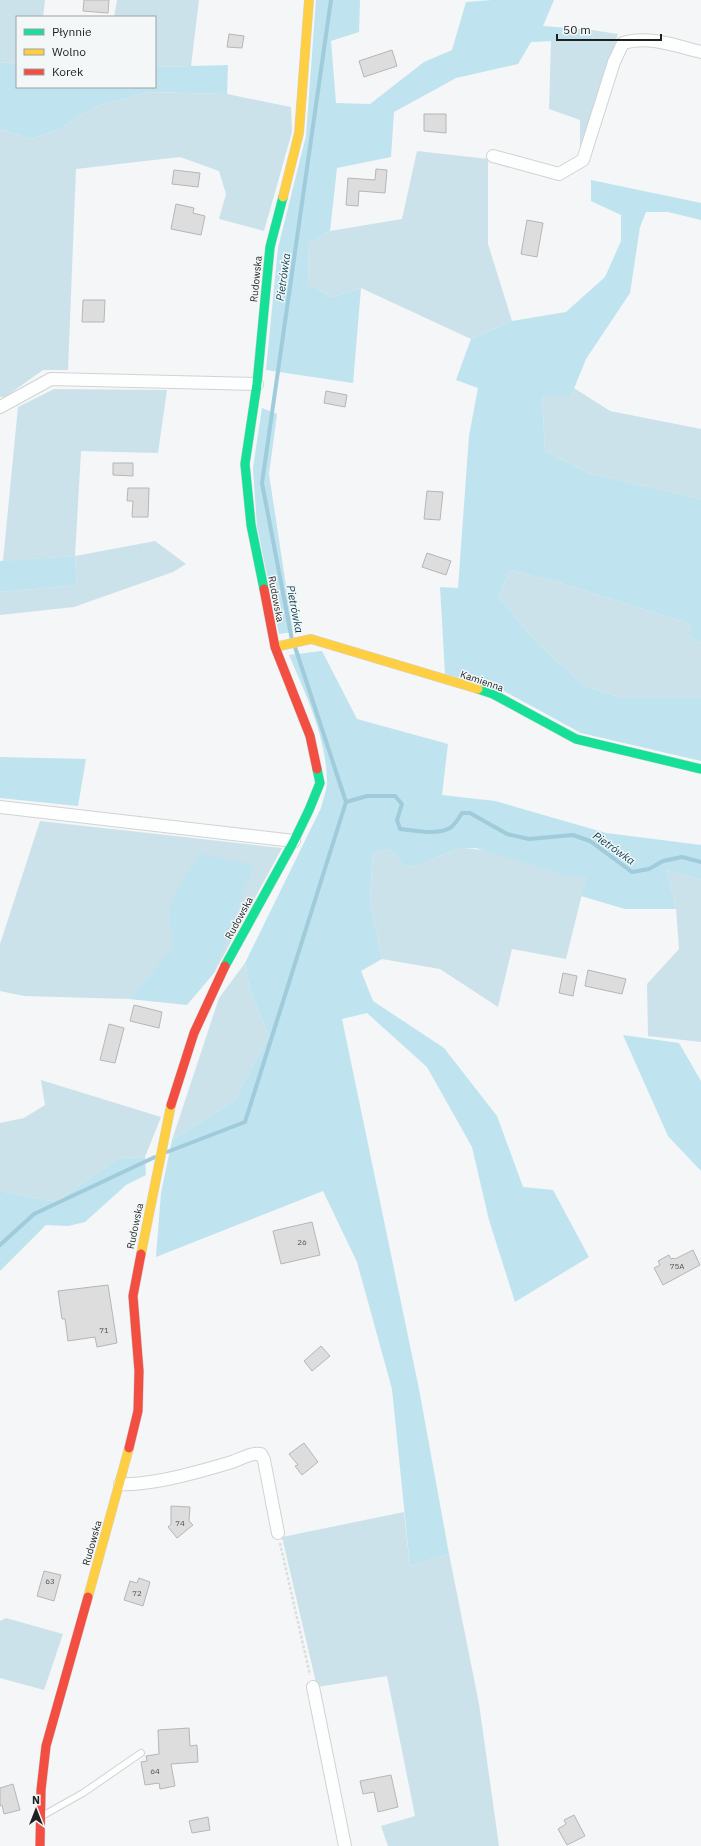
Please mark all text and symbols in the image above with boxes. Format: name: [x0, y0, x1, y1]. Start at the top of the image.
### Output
legend: [16, 16, 156, 88]
scale bar: [557, 16, 661, 42]
text: 50 m: [563, 22, 591, 37]
text: Płynnie: [52, 24, 92, 39]
text: Wolno: [52, 44, 86, 59]
text: Korek: [52, 64, 84, 79]
water label: Pietrówka: [273, 252, 293, 302]
street label: Rudowska: [247, 255, 265, 303]
street label: Rudowska: [265, 575, 287, 624]
water label: Pietrówka: [284, 584, 306, 634]
street label: Kamienna: [459, 668, 506, 695]
water label: Pietrówka: [590, 828, 638, 868]
street label: Rudowska: [222, 894, 256, 941]
street label: Rudowska: [124, 1201, 146, 1250]
house number: 26: [297, 1237, 307, 1247]
house number: 75A: [670, 1261, 684, 1271]
house number: 71: [99, 1325, 109, 1335]
street label: Rudowska: [79, 1518, 105, 1567]
house number: 74: [175, 1518, 185, 1528]
house number: 63: [45, 1576, 55, 1586]
house number: 72: [132, 1588, 142, 1598]
house number: 64: [150, 1766, 160, 1776]
north arrow: [16, 1790, 56, 1830]
text: N: [32, 1793, 40, 1807]

